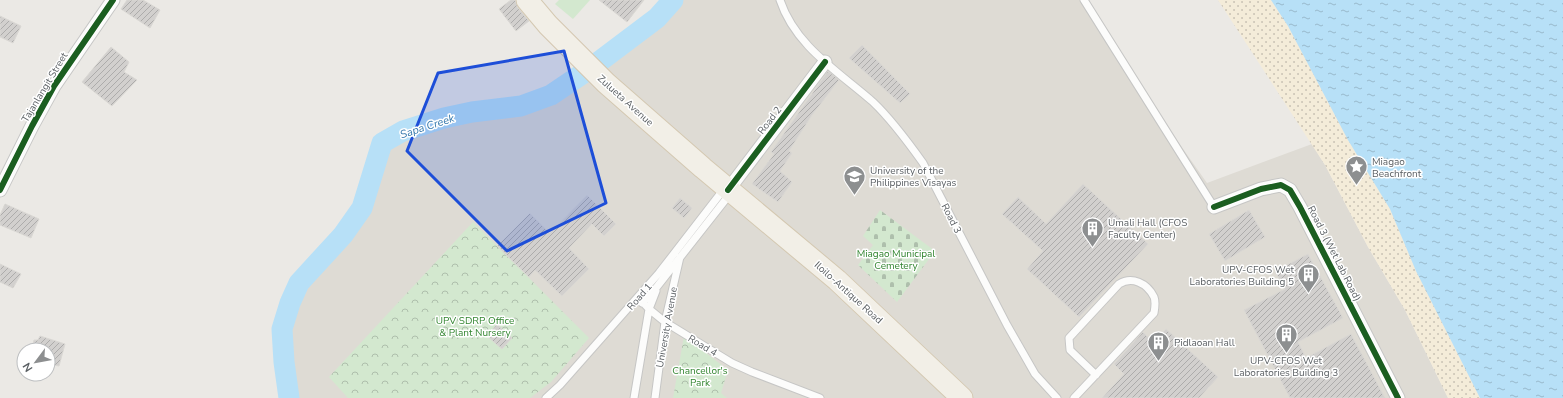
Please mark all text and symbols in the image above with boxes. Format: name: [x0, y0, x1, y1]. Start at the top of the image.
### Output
street label: Tajanlangit Street: [18, 49, 72, 125]
street label: Zulueta Avenue: [594, 72, 656, 130]
street label: Road 2: [755, 104, 785, 138]
water label: Sapa Creek: [398, 111, 457, 142]
place icon: Miagao Beachfront: [1344, 154, 1370, 187]
place label: Miagao Beachfront: [1372, 155, 1422, 181]
school or university icon: University of the Philippines Visayas: [841, 163, 867, 196]
place label: University of the Philippines Visayas: [870, 164, 957, 190]
street label: Road 3: [938, 201, 965, 236]
street label: Road 3 (Wet Lab Road): [1304, 203, 1364, 304]
building icon: Umali Hall (CFOS Faculty Center): [1079, 215, 1105, 248]
place label: Umali Hall (CFOS Faculty Center): [1108, 216, 1187, 242]
park label: Miagao Municipal Cemetery: [857, 247, 935, 273]
street label: Iloilo-Antique Road: [811, 258, 886, 327]
building icon: UPV-CFOS Wet Laboratories Building 5: [1296, 262, 1322, 295]
place label: UPV-CFOS Wet Laboratories Building 5: [1190, 263, 1294, 289]
street label: Road 1: [624, 280, 655, 313]
street label: University Avenue: [653, 286, 681, 369]
park label: UPV SDRP Office & Plant Nursery: [436, 314, 514, 340]
building icon: UPV-CFOS Wet Laboratories Building 3: [1273, 321, 1299, 354]
building icon: Pidlaoan Hall: [1146, 329, 1172, 362]
street label: Road 4: [685, 332, 720, 360]
place label: Pidlaoan Hall: [1174, 336, 1235, 350]
north arrow: [16, 342, 56, 382]
place label: UPV-CFOS Wet Laboratories Building 3: [1234, 354, 1338, 380]
text: N: [19, 360, 36, 375]
park label: Chancellor's Park: [672, 364, 728, 390]

